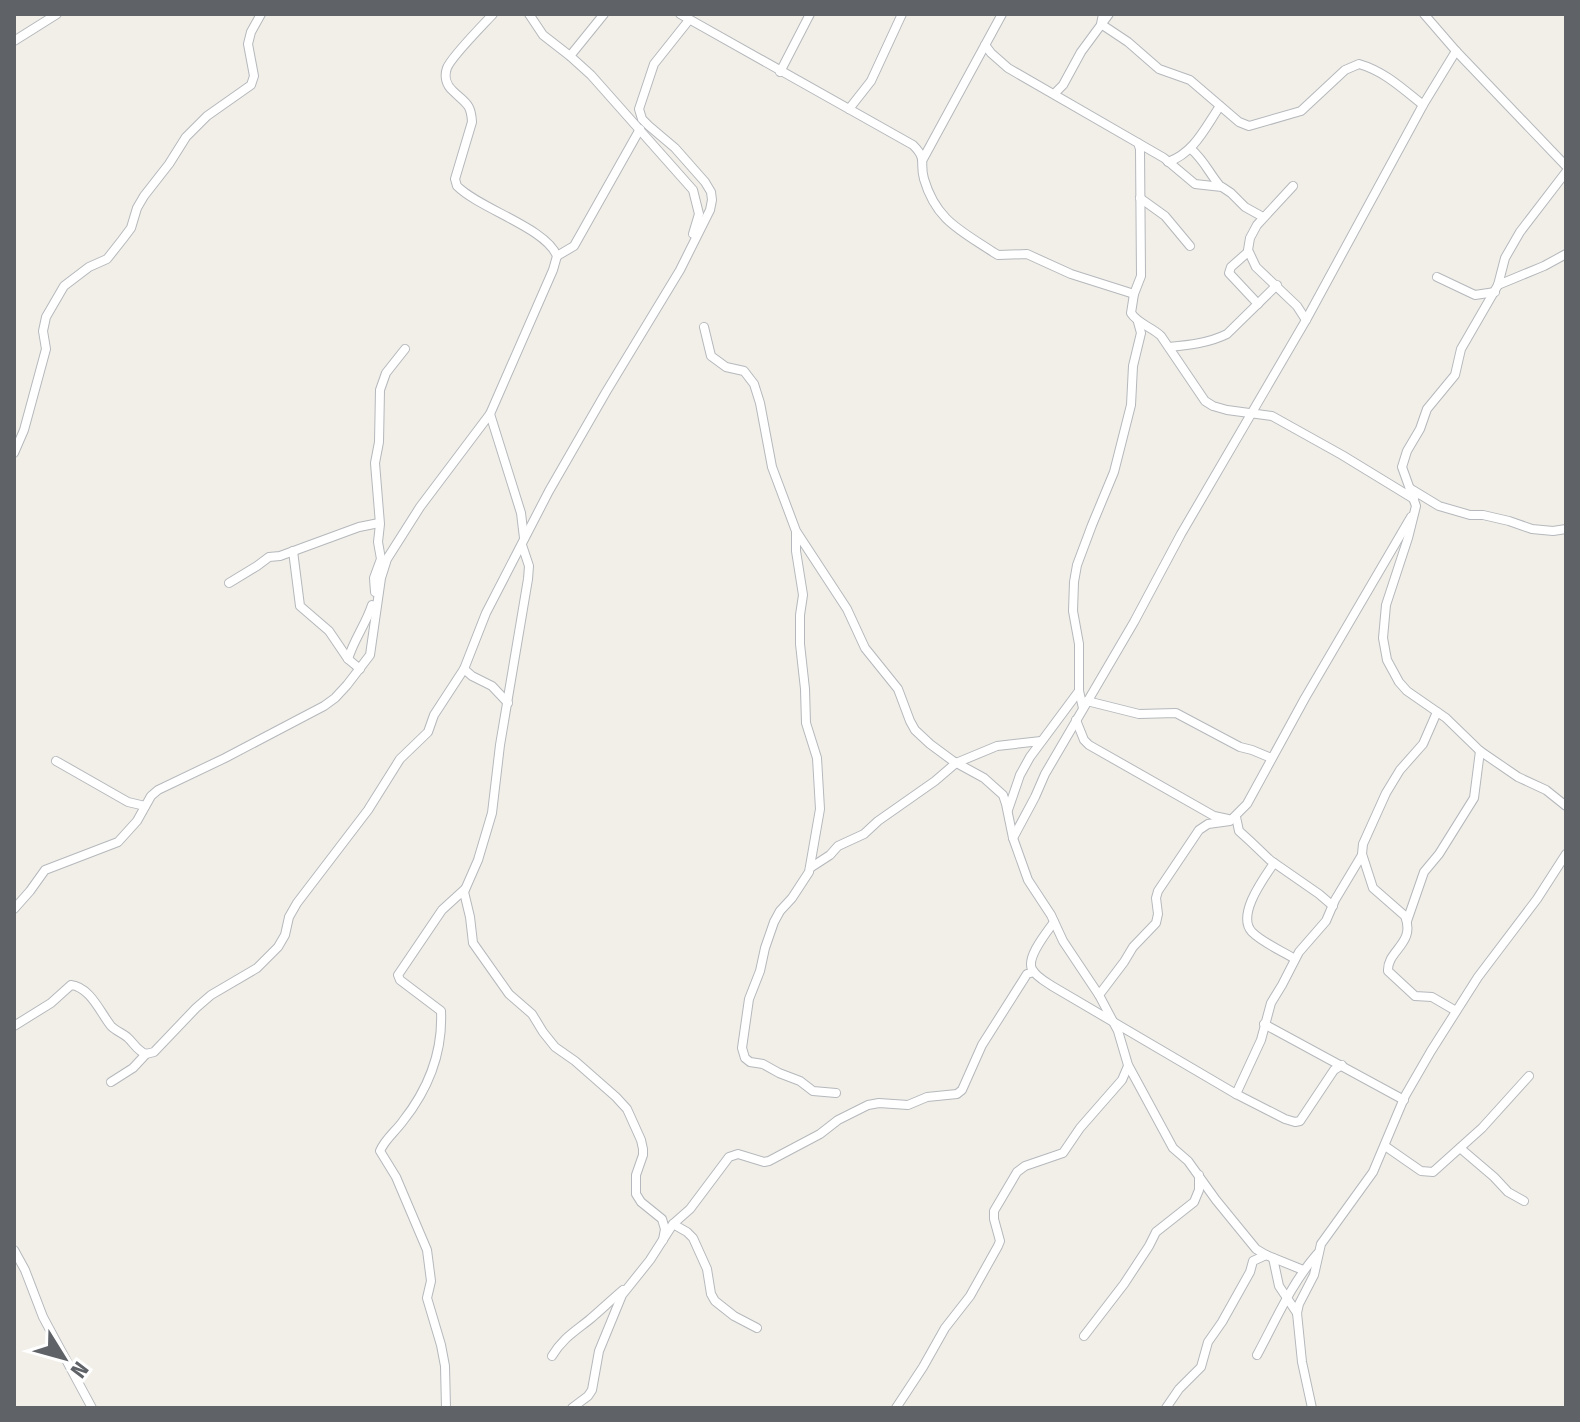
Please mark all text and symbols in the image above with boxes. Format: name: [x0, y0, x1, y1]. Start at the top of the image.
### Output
north arrow: [24, 1318, 104, 1398]
text: N: [65, 1356, 94, 1383]

